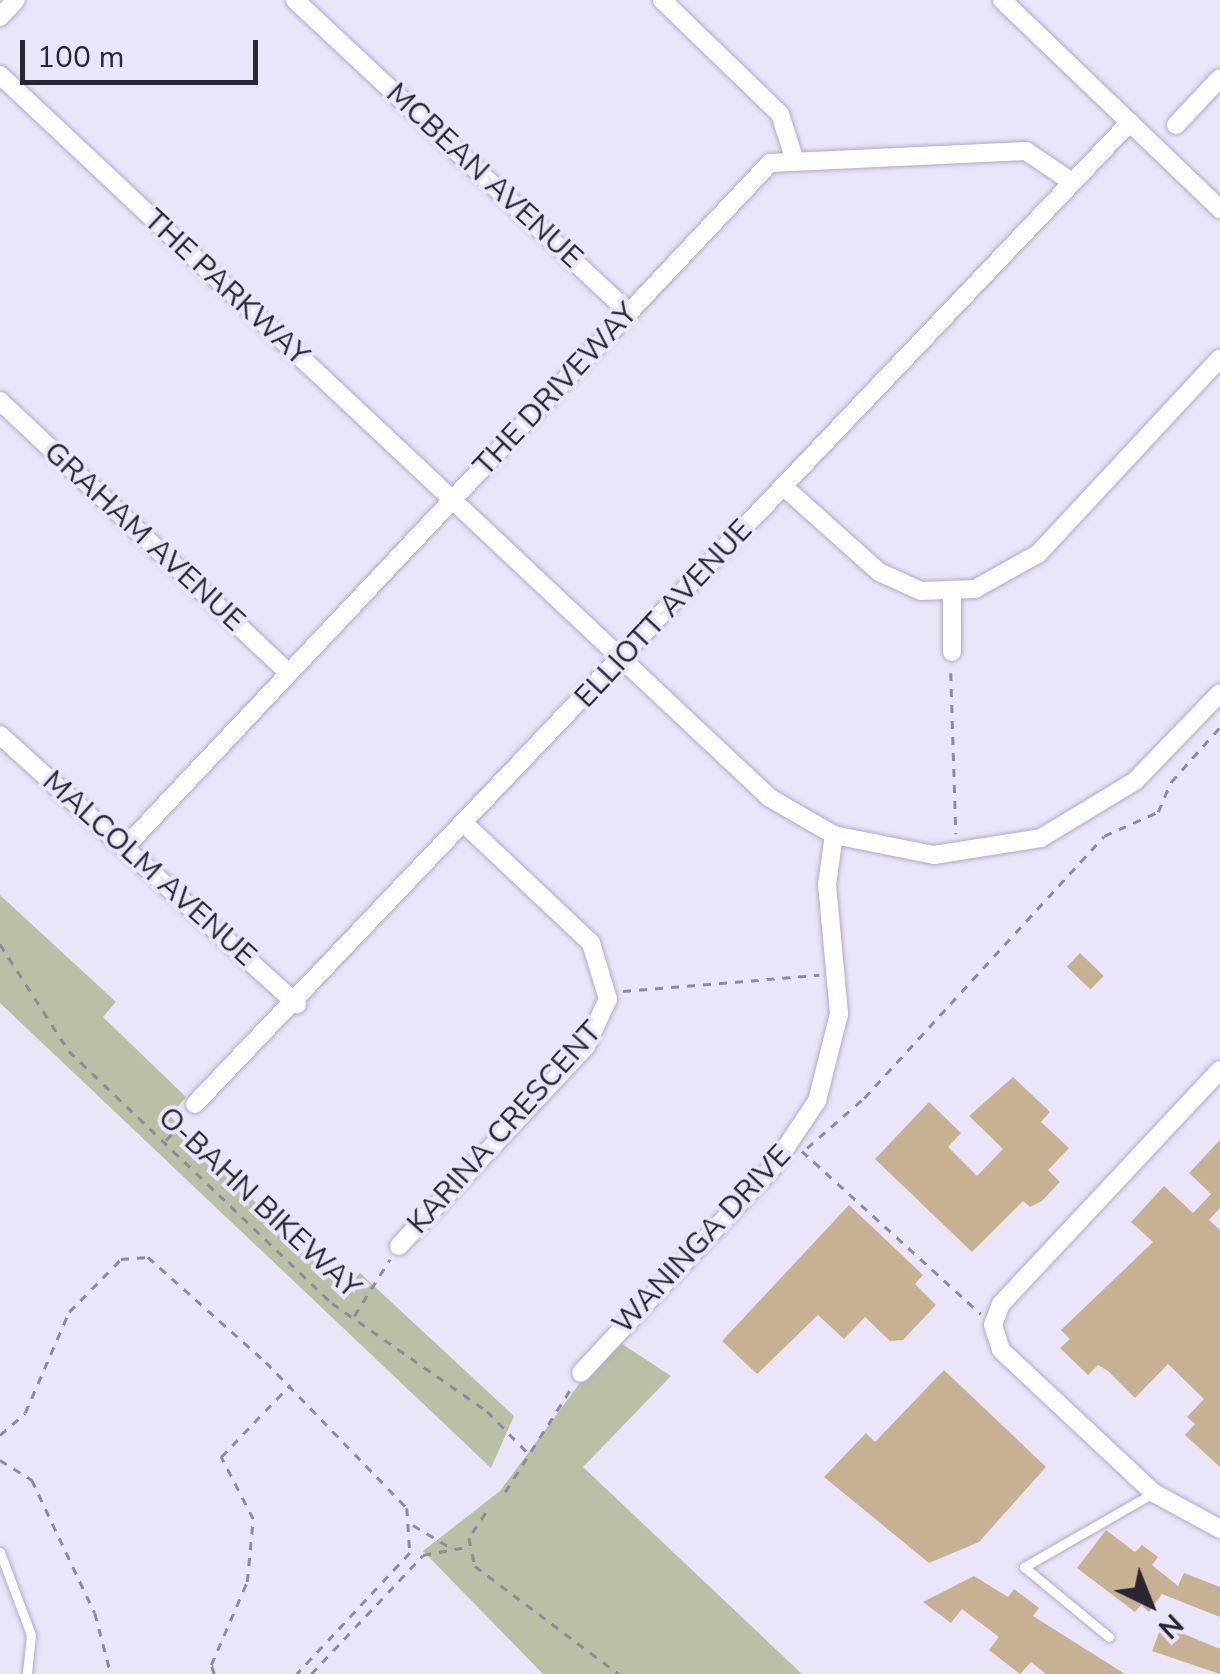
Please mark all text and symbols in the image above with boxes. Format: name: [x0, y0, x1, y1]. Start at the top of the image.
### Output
scale bar: [25, 20, 262, 82]
text: 100 m: [37, 37, 124, 78]
street label: MCBEAN AVENUE: [379, 76, 589, 276]
street label: THE PARKWAY: [136, 202, 316, 374]
street label: THE DRIVEWAY: [467, 296, 645, 484]
street label: GRAHAM AVENUE: [36, 435, 252, 639]
street label: ELLIOTT AVENUE: [568, 513, 760, 715]
street label: MALCOLM AVENUE: [35, 764, 263, 974]
street label: KARINA CRESCENT: [400, 1014, 610, 1242]
street label: O-BAHN BIKEWAY: [150, 1100, 368, 1306]
street label: WANINGA DRIVE: [605, 1138, 799, 1342]
north arrow: [1100, 1554, 1200, 1654]
text: N: [1150, 1605, 1191, 1647]

